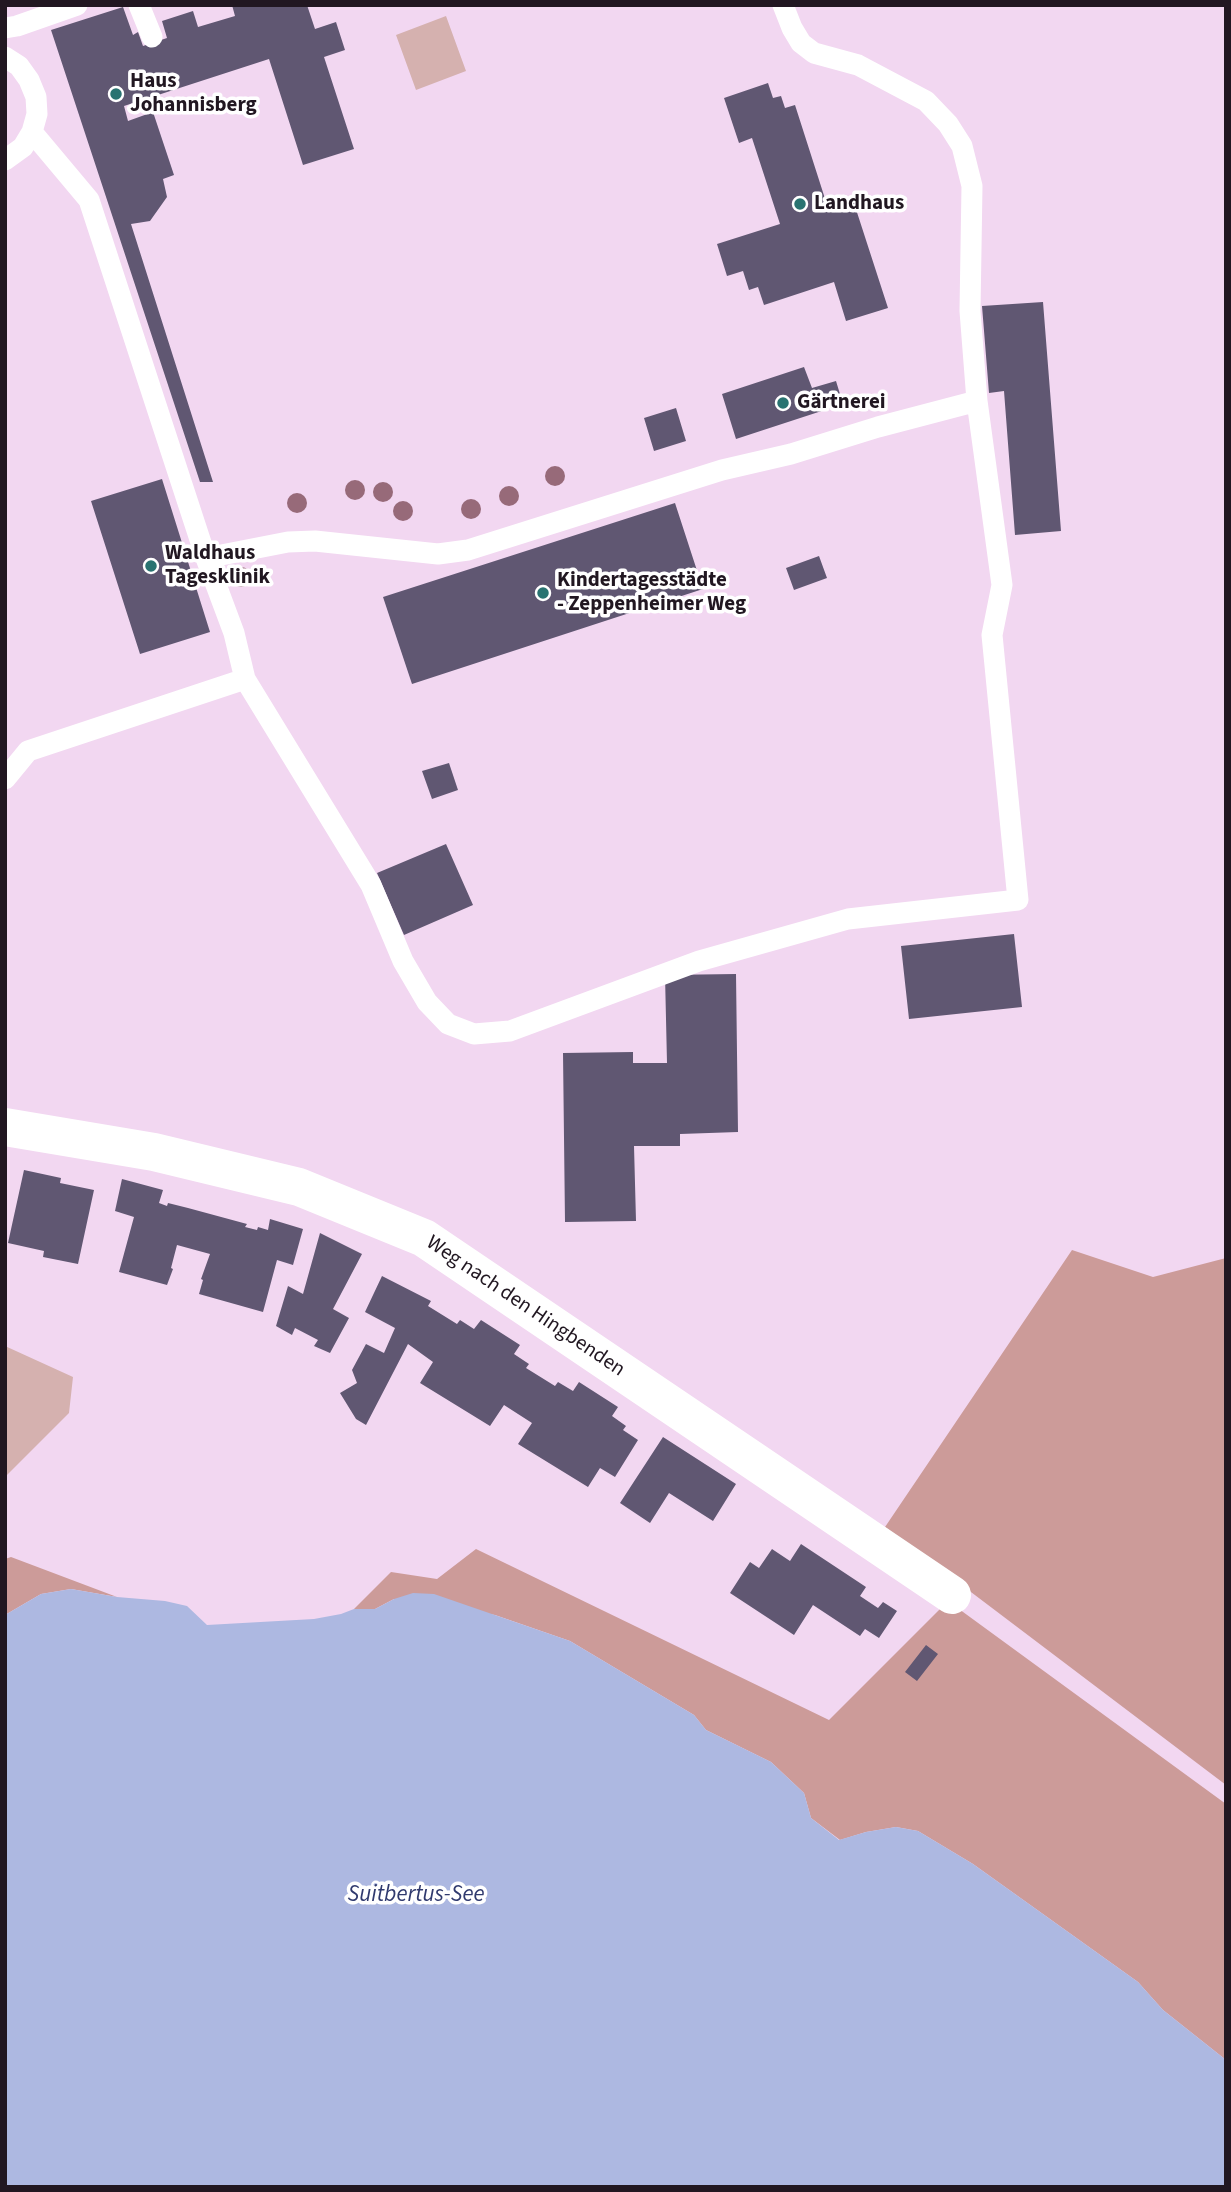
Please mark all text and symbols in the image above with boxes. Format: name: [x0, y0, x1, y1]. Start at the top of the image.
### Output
place label: Haus Johannisberg: [130, 69, 257, 119]
marker: Haus Johannisberg: [108, 86, 124, 102]
place label: Landhaus: [814, 191, 904, 217]
marker: Landhaus: [792, 196, 808, 212]
place label: Gärtnerei: [797, 390, 886, 416]
marker: Gärtnerei: [775, 395, 791, 411]
place label: Waldhaus Tagesklinik: [165, 541, 270, 591]
marker: Waldhaus Tagesklinik: [143, 558, 159, 574]
place label: Kindertagesstädte - Zeppenheimer Weg: [557, 568, 746, 618]
marker: Kindertagesstädte - Zeppenheimer Weg: [535, 585, 551, 601]
street label: Weg nach den Hingbenden: [421, 1231, 629, 1383]
water label: Suitbertus-See: [348, 1882, 484, 1910]

